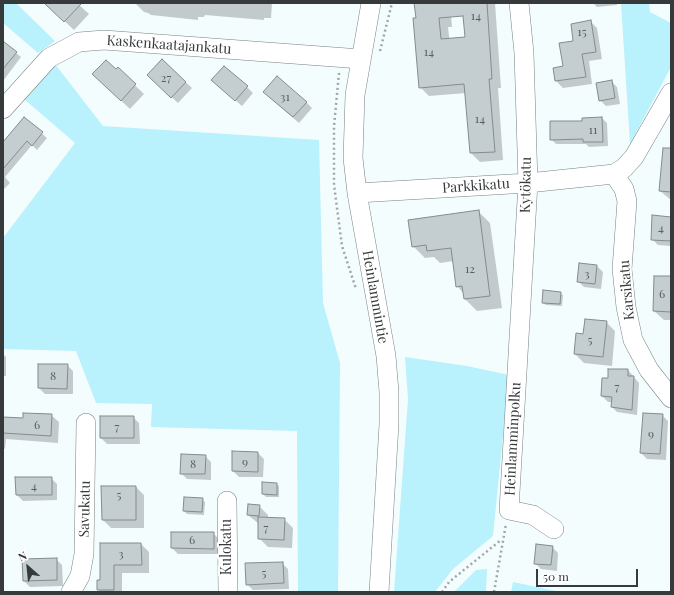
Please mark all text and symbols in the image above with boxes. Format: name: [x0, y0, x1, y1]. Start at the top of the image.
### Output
house number: 14: [471, 9, 481, 23]
house number: 15: [577, 25, 587, 39]
street label: Kaskenkaatajankatu: [106, 32, 232, 58]
house number: 14: [424, 45, 434, 59]
house number: 27: [161, 71, 171, 85]
house number: 31: [280, 90, 290, 104]
house number: 14: [475, 112, 485, 126]
house number: 11: [589, 123, 597, 137]
street label: Kytökatu: [517, 157, 535, 213]
street label: Parkkikatu: [442, 175, 510, 197]
house number: 4: [658, 221, 664, 235]
street label: Heinlammintie: [359, 249, 391, 345]
street label: Karsikatu: [616, 259, 638, 321]
house number: 12: [465, 262, 475, 276]
house number: 3: [584, 267, 590, 281]
house number: 6: [659, 287, 665, 301]
house number: 5: [588, 333, 592, 347]
house number: 8: [50, 369, 56, 383]
house number: 7: [615, 380, 619, 394]
street label: Heinlamminpolku: [502, 382, 524, 496]
house number: 6: [34, 418, 40, 432]
house number: 7: [115, 420, 119, 434]
house number: 9: [648, 427, 654, 441]
house number: 9: [242, 455, 248, 469]
house number: 8: [190, 457, 196, 471]
house number: 4: [31, 479, 37, 493]
street label: Savukatu: [76, 480, 94, 538]
house number: 5: [117, 488, 121, 502]
street label: Kulokatu: [219, 519, 235, 575]
house number: 7: [264, 521, 268, 535]
house number: 6: [189, 533, 195, 547]
north arrow: [8, 547, 48, 587]
text: N: [15, 547, 29, 564]
house number: 3: [118, 547, 124, 561]
scale bar: [538, 561, 640, 587]
house number: 5: [262, 566, 266, 580]
text: 50 m: [543, 568, 569, 584]

